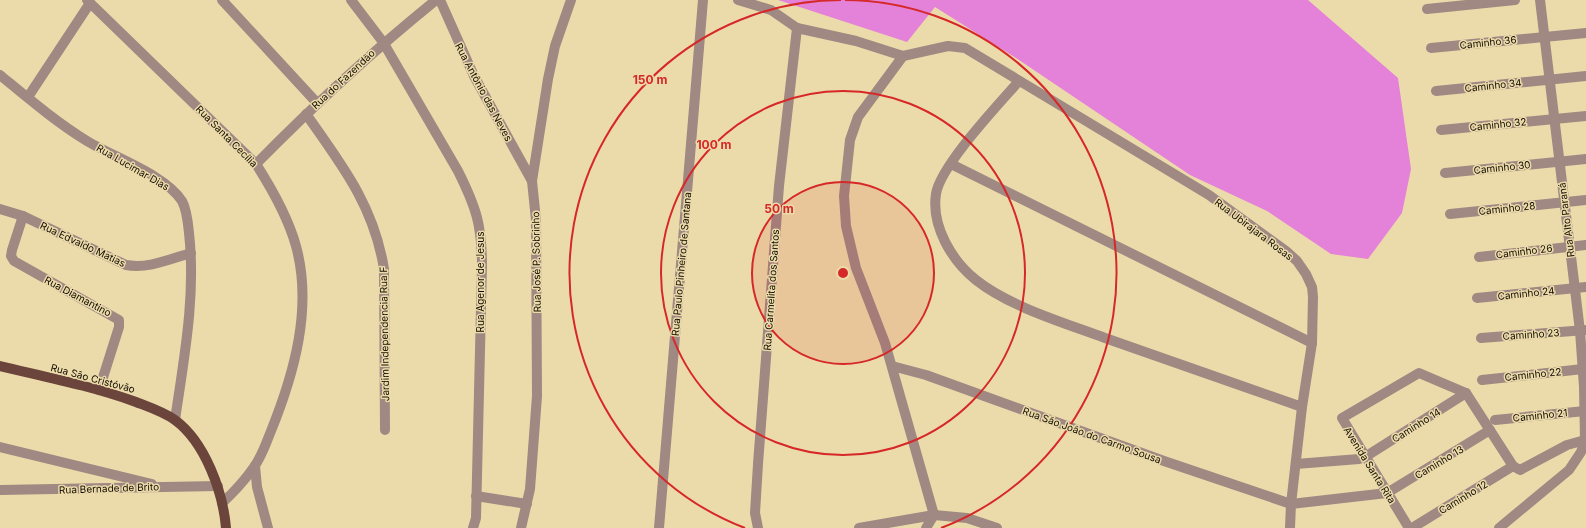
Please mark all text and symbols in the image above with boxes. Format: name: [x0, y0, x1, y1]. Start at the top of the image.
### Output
street label: Caminho 36: [1459, 33, 1517, 51]
street label: Rua Antônio das Neves: [453, 41, 515, 143]
street label: Rua do Fazendão: [309, 47, 377, 111]
text: 150 m: [633, 72, 667, 87]
street label: Caminho 34: [1464, 76, 1522, 94]
street label: Rua Santa Cecília: [194, 103, 260, 169]
street label: Caminho 32: [1469, 115, 1527, 133]
text: 100 m: [696, 137, 732, 152]
street label: Rua Lucimar Dias: [95, 141, 171, 193]
street label: Caminho 30: [1473, 158, 1531, 176]
street label: Rua Alto Paraná: [1555, 182, 1577, 258]
street label: Rua Paulo Pinheiro de Santana: [669, 192, 693, 336]
street label: Rua Ubirajara Rosas: [1213, 196, 1295, 262]
street label: Caminho 28: [1478, 199, 1536, 217]
text: 50 m: [764, 201, 794, 216]
street label: Rua José P. Sobrinho: [529, 211, 543, 313]
street label: Rua Edvaldo Matias: [38, 219, 128, 269]
street label: Rua Carmelita dos Santos: [761, 229, 781, 351]
street label: Rua Agenor de Jesus: [474, 232, 486, 332]
street label: Caminho 26: [1495, 242, 1553, 260]
centre of rings: [836, 266, 850, 280]
street label: Jardim Independencia Rua F: [377, 267, 391, 401]
street label: Rua Diamantino: [43, 273, 113, 319]
street label: Caminho 24: [1497, 284, 1555, 302]
street label: Caminho 23: [1502, 326, 1560, 342]
street label: Rua São Cristóvão: [50, 361, 136, 395]
street label: Caminho 22: [1504, 365, 1562, 383]
street label: Rua São João do Carmo Sousa: [1021, 404, 1163, 466]
street label: Caminho 14: [1389, 405, 1443, 445]
street label: Caminho 21: [1512, 406, 1568, 424]
street label: Avenida Santa Rita: [1342, 425, 1398, 505]
street label: Caminho 13: [1412, 443, 1466, 481]
street label: Caminho 12: [1436, 478, 1490, 516]
street label: Rua Bernade de Brito: [59, 480, 159, 496]

